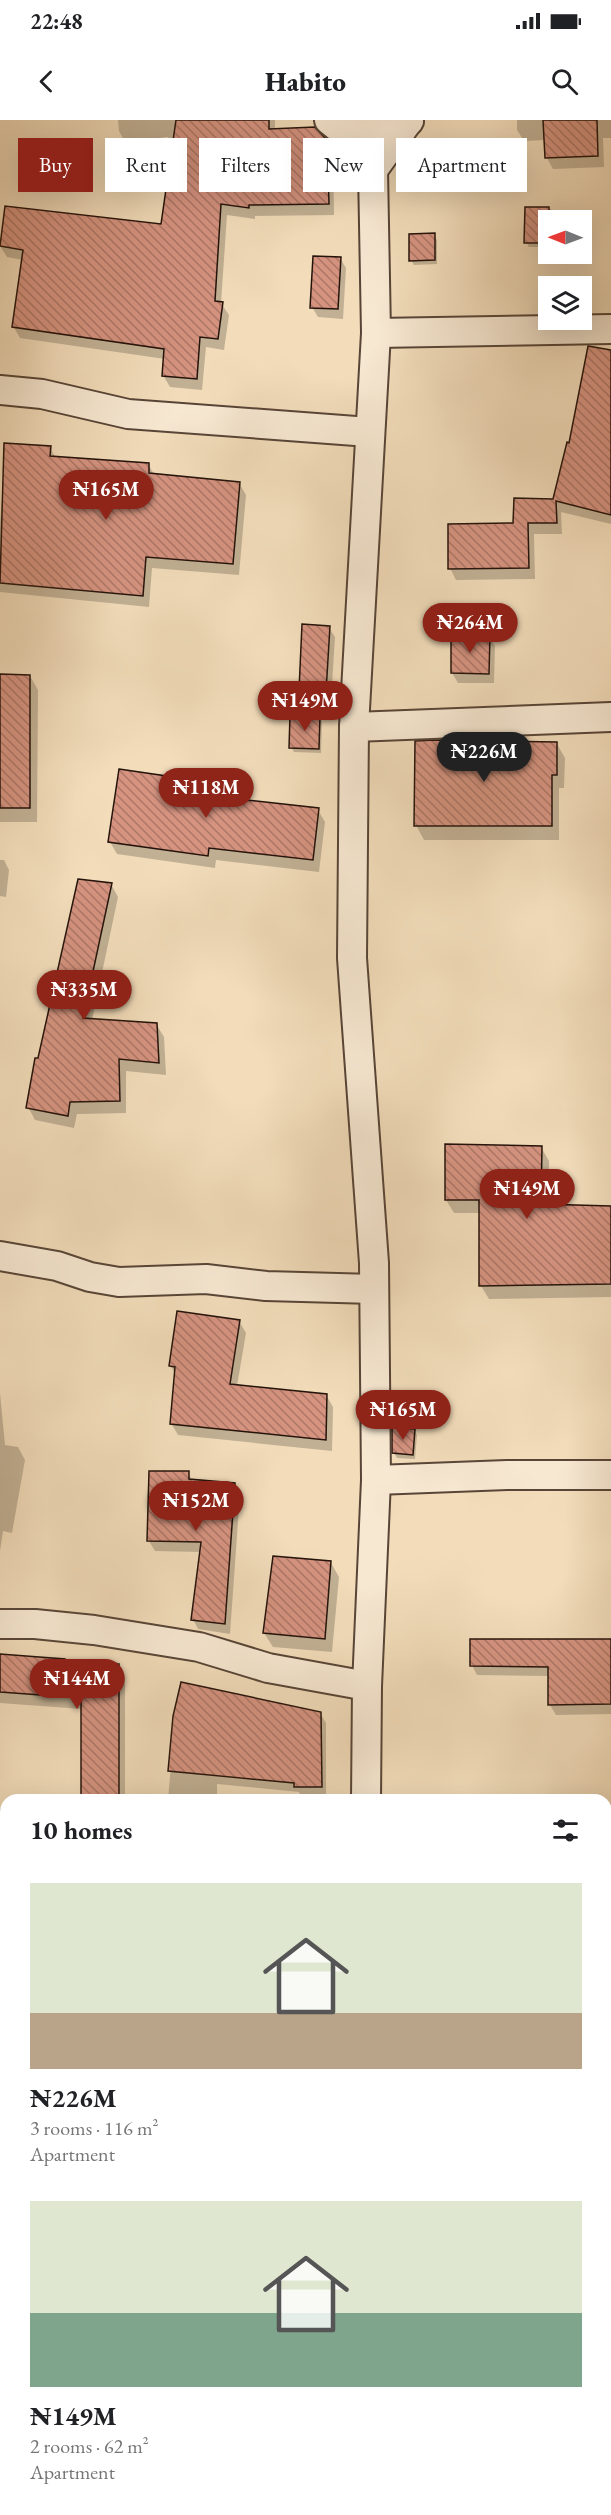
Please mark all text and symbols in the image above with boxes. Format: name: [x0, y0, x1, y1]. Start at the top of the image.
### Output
text: 22:48: [30, 7, 83, 36]
text: Habito: [265, 64, 346, 99]
icon: back: [30, 65, 63, 98]
icon: search: [548, 65, 581, 98]
chip: Buy: [18, 138, 93, 192]
chip: Rent: [105, 138, 187, 192]
chip: Filters: [199, 138, 291, 192]
chip: New: [303, 138, 384, 192]
chip: Apartment: [396, 138, 527, 192]
north arrow: [538, 210, 592, 264]
map controls: [538, 210, 592, 330]
button: layers: [538, 276, 592, 330]
pin: ₦165M: [64, 470, 148, 521]
text: ₦165M: [73, 476, 139, 502]
pin: ₦264M: [428, 603, 512, 654]
text: ₦264M: [437, 609, 503, 635]
pin: ₦149M: [263, 681, 347, 732]
text: ₦149M: [272, 687, 338, 713]
pin: ₦226M: [442, 732, 526, 783]
text: ₦226M: [451, 738, 517, 764]
pin: ₦118M: [164, 768, 248, 819]
text: ₦118M: [173, 774, 239, 800]
pin: ₦335M: [42, 970, 126, 1021]
text: ₦335M: [51, 976, 117, 1002]
pin: ₦149M: [485, 1169, 569, 1220]
text: ₦149M: [494, 1175, 560, 1201]
pin: ₦165M: [361, 1390, 445, 1441]
text: ₦165M: [370, 1396, 436, 1422]
pin: ₦152M: [154, 1481, 238, 1532]
text: ₦152M: [163, 1487, 229, 1513]
pin: ₦144M: [35, 1659, 119, 1710]
text: ₦144M: [44, 1665, 110, 1691]
text: 10 homes: [30, 1813, 132, 1847]
icon: filters: [549, 1814, 582, 1847]
icon: home: [252, 1922, 360, 2030]
text: ₦226M: [30, 2081, 117, 2115]
text: 3 rooms · 116 m²: [30, 2115, 158, 2141]
text: Apartment: [30, 2141, 115, 2167]
icon: home: [252, 2240, 360, 2348]
text: ₦149M: [30, 2399, 117, 2433]
text: 2 rooms · 62 m²: [30, 2433, 149, 2459]
text: Apartment: [30, 2459, 115, 2485]

